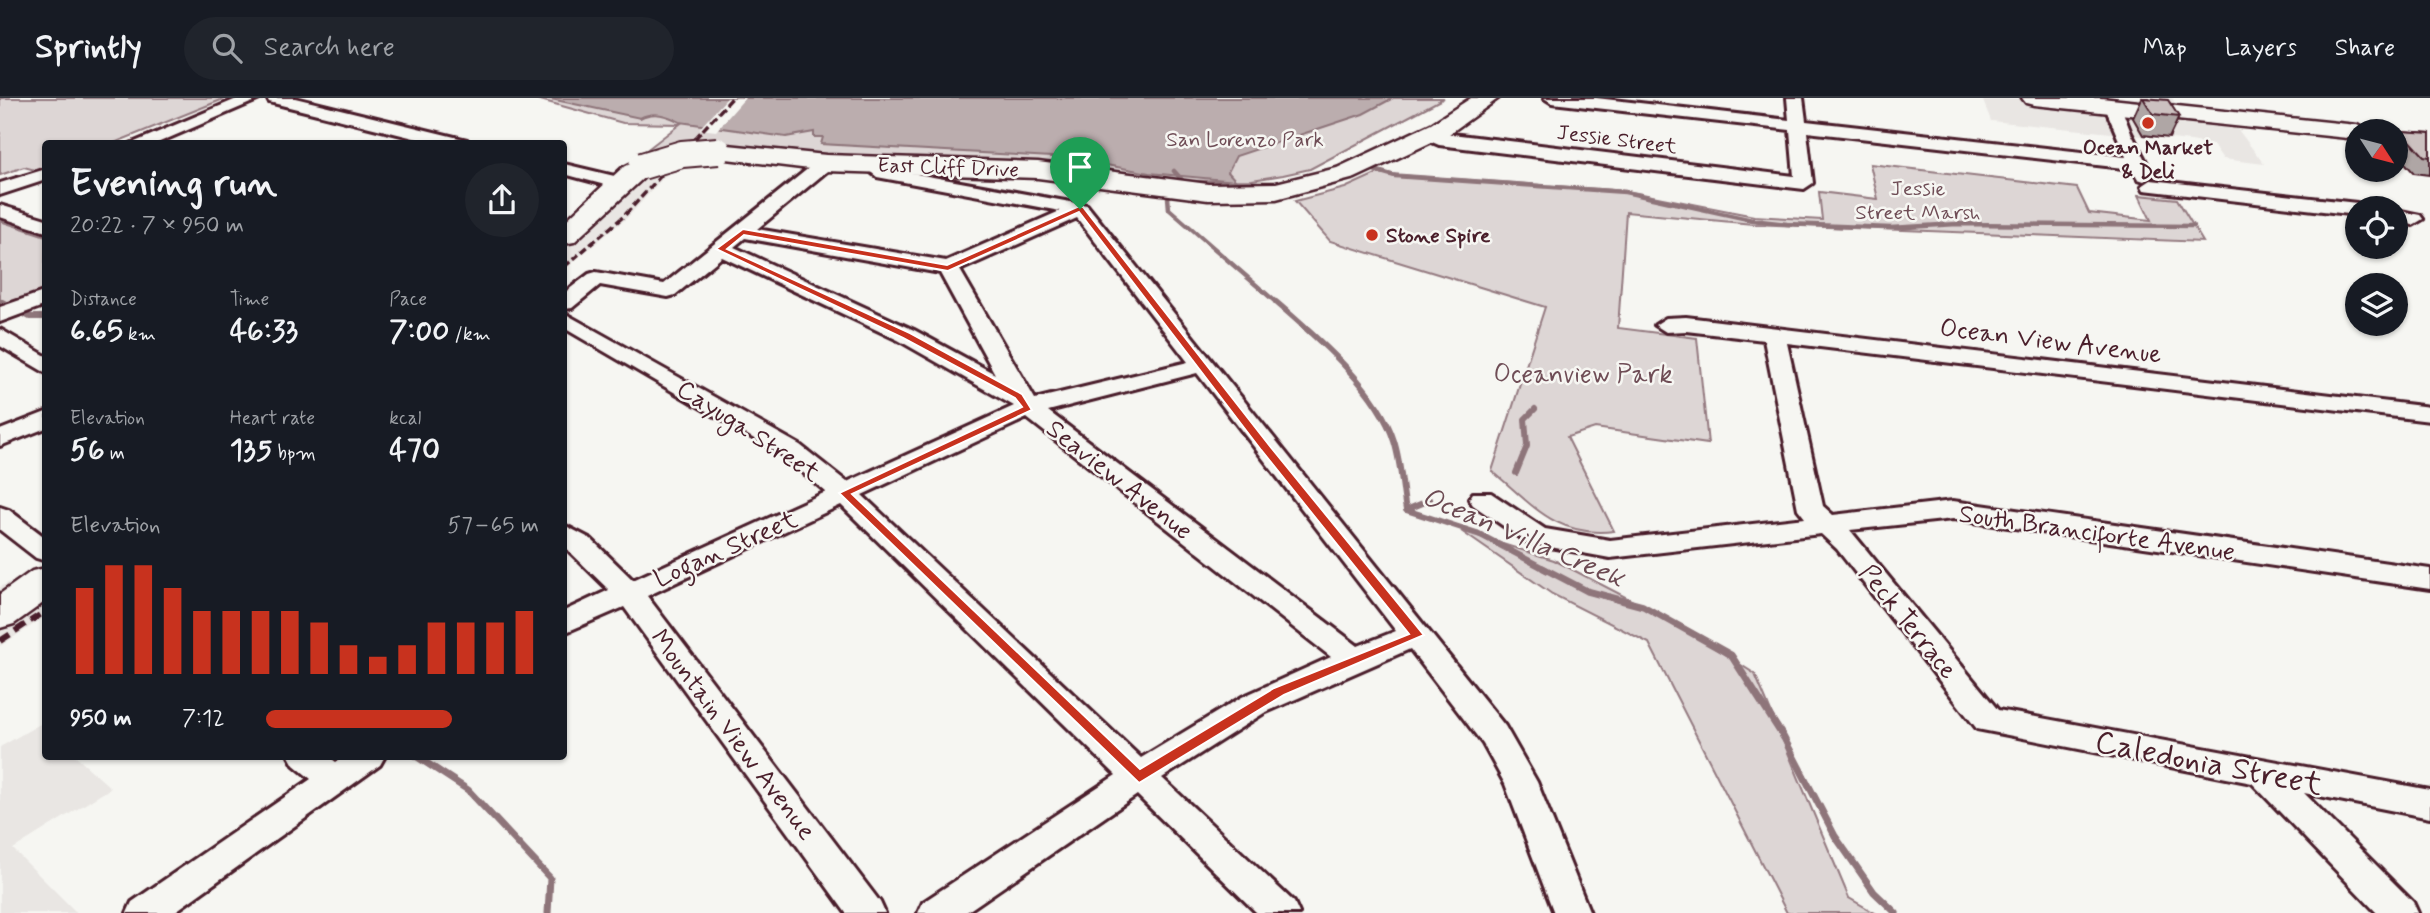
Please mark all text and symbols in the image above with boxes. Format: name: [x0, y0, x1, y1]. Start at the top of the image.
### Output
search box: [184, 17, 674, 80]
text: Sprintly: [35, 26, 142, 70]
icon: search: [208, 29, 246, 67]
text: Search here: [264, 31, 395, 65]
text: Map: [2143, 33, 2187, 64]
text: Layers: [2225, 33, 2297, 64]
text: Share: [2335, 33, 2395, 64]
marker: Ocean Market & Deli: [2140, 115, 2156, 131]
street label: Jessie Street: [1555, 119, 1679, 161]
north arrow: [2345, 119, 2408, 182]
map controls: [2345, 119, 2408, 336]
park label: San Lorenzo Park: [1166, 126, 1324, 154]
place label: Ocean Market & Deli: [2083, 134, 2213, 186]
pin: [1050, 137, 1110, 209]
icon: arrive: [1061, 148, 1099, 186]
street label: East Cliff Drive: [877, 152, 1019, 184]
text: Evening run: [70, 160, 277, 209]
button: share: [465, 163, 539, 237]
park label: Jessie Street Marsh: [1855, 175, 1981, 227]
button: locate: [2345, 196, 2408, 259]
text: 20:22 · 7 × 950 m: [70, 211, 244, 241]
place label: Stone Spire: [1386, 222, 1491, 250]
marker: Stone Spire: [1364, 227, 1380, 243]
button: layers: [2345, 273, 2408, 336]
text: Distance: [70, 287, 137, 312]
text: Time: [230, 287, 269, 312]
text: Pace: [389, 287, 427, 312]
text: 6.65: [70, 312, 123, 351]
text: 46:33: [230, 312, 298, 351]
text: 7:00: [389, 312, 449, 351]
street label: Ocean View Avenue: [1938, 312, 2164, 372]
text: km: [123, 322, 156, 347]
text: /km: [449, 322, 491, 347]
park label: Oceanview Park: [1493, 358, 1673, 392]
street label: Cayuga Street: [669, 373, 826, 492]
text: Elevation: [70, 406, 145, 431]
text: Heart rate: [230, 406, 315, 431]
text: kcal: [389, 406, 421, 431]
street label: Seaview Avenue: [1038, 413, 1199, 549]
text: 56: [70, 431, 105, 470]
text: 135: [230, 431, 272, 470]
text: 470: [389, 431, 440, 470]
text: m: [105, 441, 125, 466]
text: bpm: [272, 441, 316, 466]
water label: Ocean Villa Creek: [1416, 479, 1631, 598]
street label: South Branciforte Avenue: [1956, 498, 2237, 572]
street label: Logan Street: [649, 503, 804, 599]
text: Elevation: [70, 511, 161, 541]
text: 57–65 m: [447, 511, 539, 541]
street label: Peck Terrace: [1851, 558, 1964, 687]
street label: Mountain View Avenue: [642, 623, 823, 848]
text: 950 m: [70, 704, 132, 734]
text: 7:12: [182, 704, 225, 734]
street label: Caledonia Street: [2091, 721, 2326, 807]

